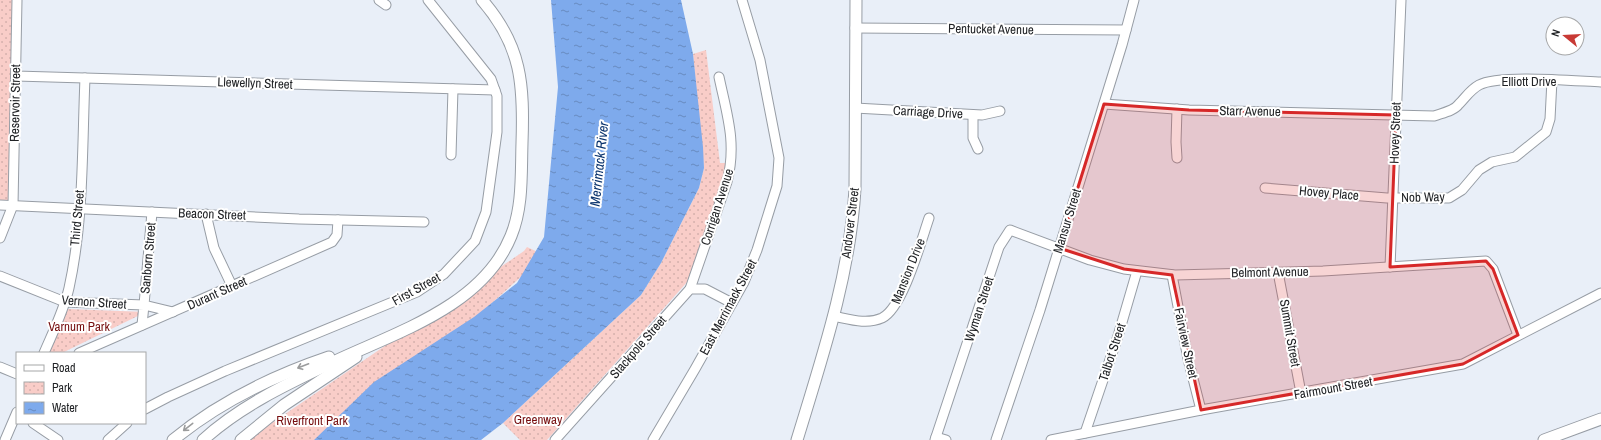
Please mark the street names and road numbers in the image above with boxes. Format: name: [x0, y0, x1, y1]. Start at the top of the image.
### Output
street label: Pentucket Avenue: [948, 20, 1034, 38]
street label: Reservoir Street: [6, 64, 24, 142]
street label: Llewellyn Street: [217, 73, 293, 93]
street label: Elliott Drive: [1501, 73, 1557, 90]
street label: Carriage Drive: [893, 102, 963, 122]
street label: Starr Avenue: [1219, 102, 1281, 120]
street label: Hovey Street: [1385, 102, 1405, 164]
street label: Corrigan Avenue: [697, 166, 737, 248]
street label: Hovey Place: [1298, 182, 1360, 204]
street label: Mansur Street: [1049, 186, 1085, 255]
street label: Andover Street: [837, 187, 863, 260]
street label: Nob Way: [1401, 188, 1446, 206]
street label: Third Street: [66, 189, 88, 247]
street label: Beacon Street: [178, 204, 246, 224]
street label: Sanborn Street: [136, 222, 160, 294]
street label: Mansion Drive: [887, 236, 929, 306]
street label: East Merrimack Street: [696, 256, 760, 358]
street label: Belmont Avenue: [1231, 263, 1309, 281]
street label: First Street: [389, 269, 443, 309]
street label: Durant Street: [185, 272, 249, 314]
street label: Wyman Street: [960, 274, 998, 344]
street label: Vernon Street: [61, 291, 127, 313]
street label: Summit Street: [1276, 298, 1304, 368]
street label: Fairview Street: [1170, 306, 1202, 380]
street label: Stackpole Street: [606, 312, 670, 382]
street label: Talbot Street: [1095, 321, 1129, 383]
street label: Fairmount Street: [1292, 373, 1374, 403]

